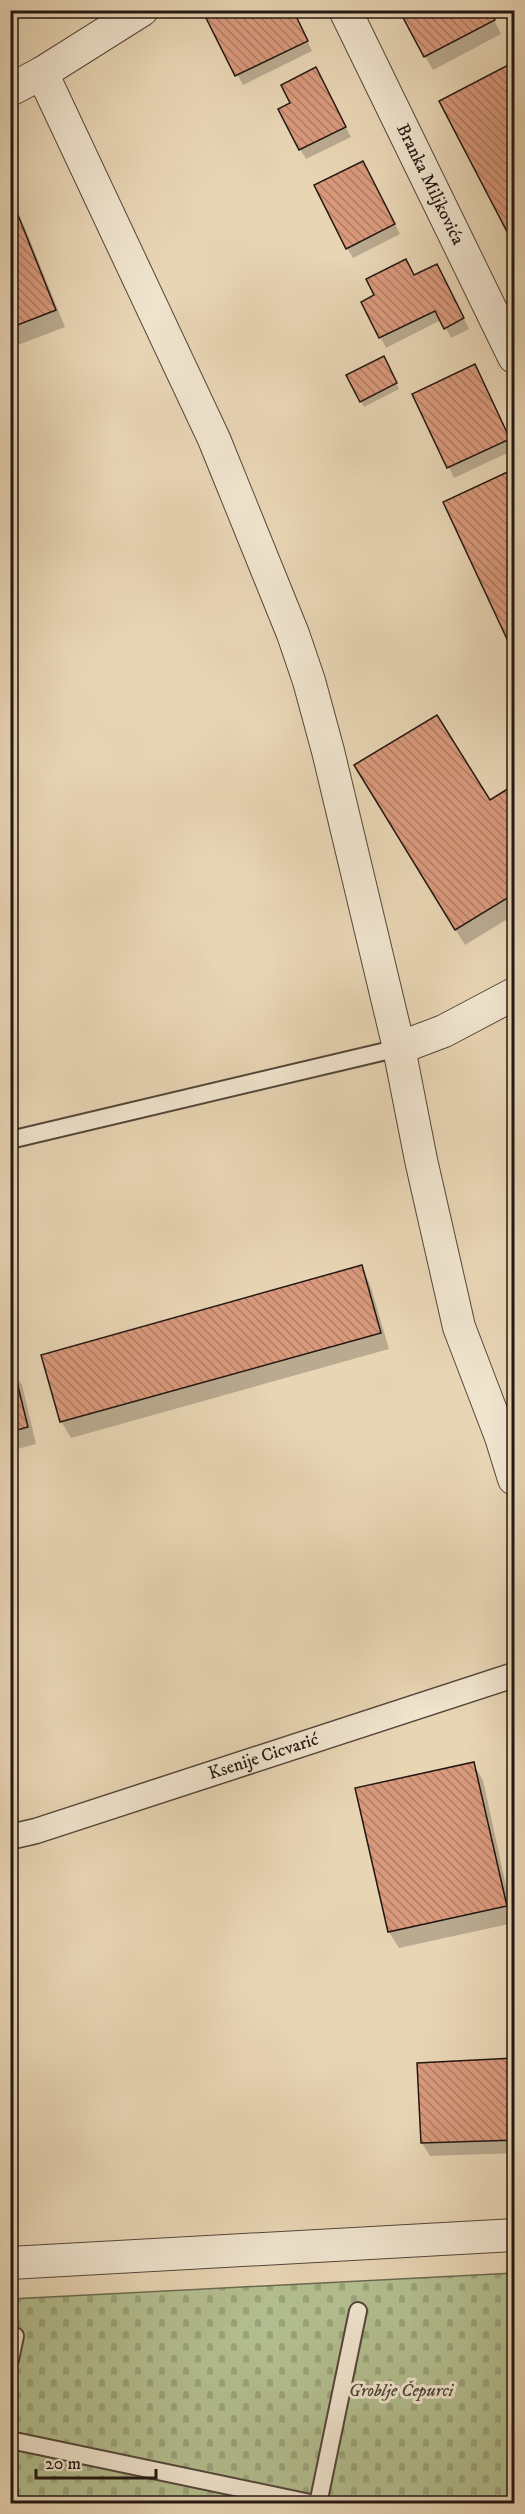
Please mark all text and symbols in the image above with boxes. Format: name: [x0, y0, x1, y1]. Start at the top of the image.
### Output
street label: Branka Miljkovića: [391, 120, 469, 249]
street label: Ksenije Cicvarić: [206, 1728, 322, 1785]
park label: Groblje Čepurci: [349, 2380, 455, 2402]
scale bar: [36, 2442, 156, 2480]
text: 20 m: [45, 2453, 81, 2475]

